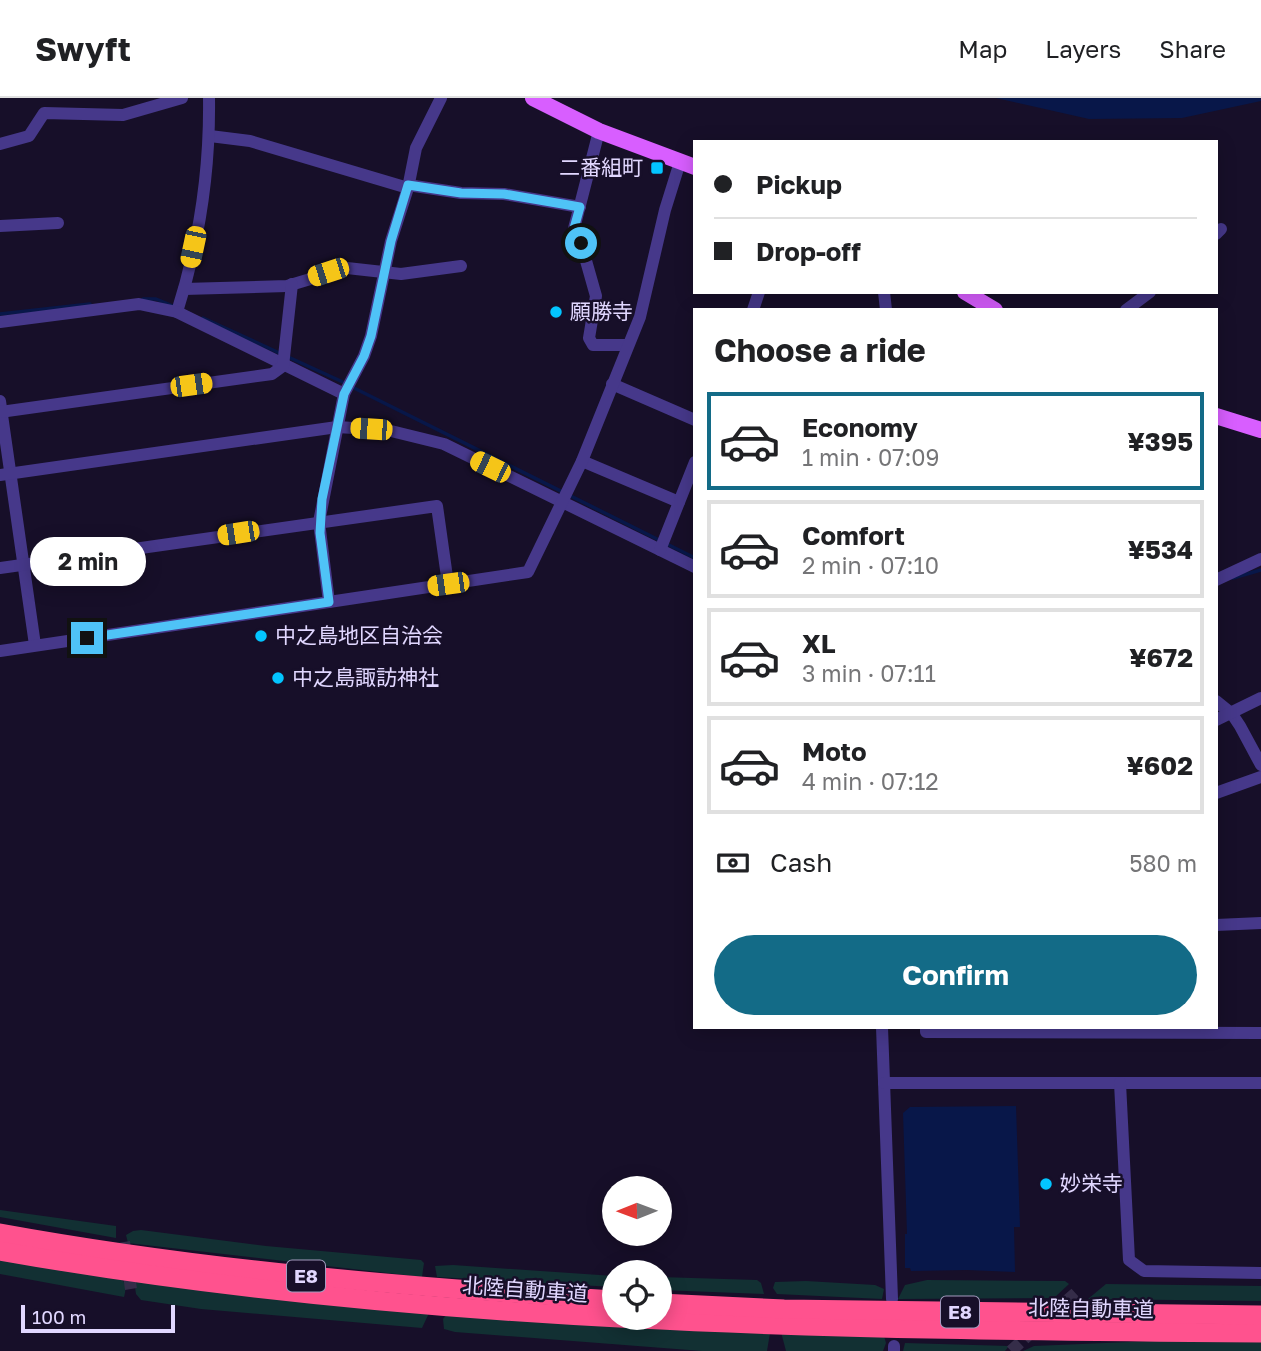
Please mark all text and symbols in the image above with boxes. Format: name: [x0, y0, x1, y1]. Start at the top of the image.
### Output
text: Swyft: [35, 29, 131, 68]
text: Map: [958, 34, 1007, 63]
text: Layers: [1045, 34, 1121, 63]
text: Share: [1159, 34, 1226, 63]
place label: 二番組町: [559, 154, 643, 180]
marker: 二番組町: [649, 160, 665, 176]
text: Pickup: [756, 169, 842, 200]
car: [179, 224, 208, 270]
route start: [565, 227, 597, 259]
text: Drop-off: [756, 236, 861, 267]
car: [305, 256, 352, 288]
place label: 願勝寺: [570, 298, 633, 324]
marker: 願勝寺: [548, 304, 564, 320]
text: Choose a ride: [714, 331, 926, 369]
car: [169, 372, 214, 398]
icon: car: [718, 410, 781, 473]
text: Economy: [802, 412, 918, 443]
car: [350, 417, 393, 441]
text: ¥395: [1128, 426, 1193, 457]
text: 1 min · 07:09: [802, 443, 940, 471]
car: [467, 448, 514, 486]
icon: car: [718, 518, 781, 581]
car: [216, 519, 261, 547]
text: Comfort: [802, 520, 905, 551]
text: ¥534: [1128, 534, 1193, 565]
callout: 2 min: [29, 536, 145, 586]
text: 2 min: [58, 547, 118, 575]
text: 2 min · 07:10: [802, 551, 939, 579]
car: [426, 571, 471, 597]
route end: [71, 622, 103, 654]
place label: 中之島地区自治会: [275, 622, 443, 648]
icon: car: [718, 626, 781, 689]
marker: 中之島地区自治会: [253, 628, 269, 644]
text: XL: [802, 628, 836, 659]
text: ¥672: [1129, 642, 1193, 673]
text: 3 min · 07:11: [802, 659, 936, 687]
place label: 中之島諏訪神社: [292, 664, 439, 690]
marker: 中之島諏訪神社: [270, 670, 286, 686]
icon: car: [718, 734, 781, 797]
text: Moto: [802, 736, 867, 767]
text: ¥602: [1127, 750, 1193, 781]
text: 4 min · 07:12: [802, 767, 939, 795]
icon: cash: [714, 844, 752, 882]
text: Cash: [770, 847, 832, 878]
text: 580 m: [1129, 849, 1197, 877]
button: Confirm: [714, 935, 1197, 1015]
place label: 妙栄寺: [1060, 1170, 1123, 1196]
north arrow: [602, 1176, 672, 1246]
map controls: [602, 1176, 672, 1330]
marker: 妙栄寺: [1038, 1176, 1054, 1192]
road number: E8: [287, 1260, 325, 1292]
button: locate: [602, 1260, 672, 1330]
street label: 北陸自動車道: [461, 1272, 589, 1306]
street label: 北陸自動車道: [1028, 1294, 1154, 1322]
road number: E8: [941, 1296, 979, 1328]
scale bar: [21, 1302, 175, 1334]
text: 100 m: [32, 1305, 86, 1328]

